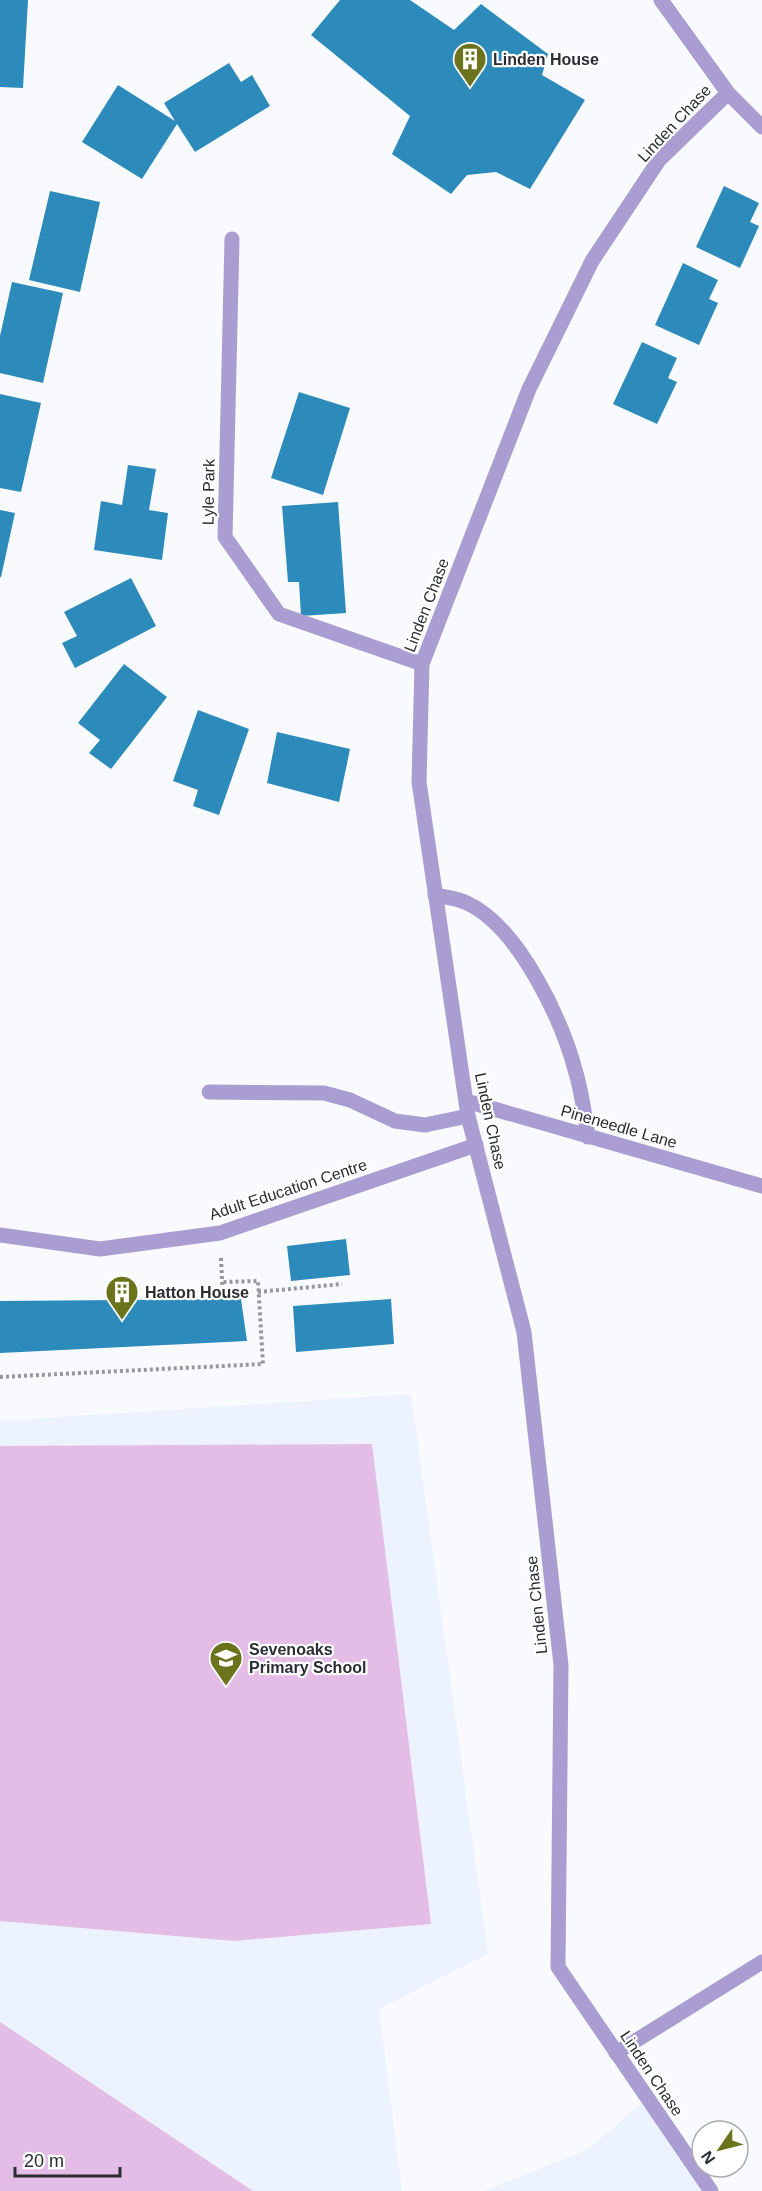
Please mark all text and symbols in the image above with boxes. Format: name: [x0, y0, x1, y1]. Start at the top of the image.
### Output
building icon: Linden House: [452, 41, 488, 88]
place label: Linden House: [493, 51, 599, 68]
street label: Linden Chase: [634, 81, 714, 165]
street label: Lyle Park: [199, 458, 218, 525]
street label: Linden Chase: [401, 556, 452, 654]
street label: Linden Chase: [472, 1071, 509, 1171]
street label: Pineneedle Lane: [559, 1102, 679, 1151]
street label: Adult Education Centre: [207, 1156, 369, 1223]
building icon: Hatton House: [104, 1274, 140, 1321]
place label: Hatton House: [145, 1284, 249, 1301]
street label: Linden Chase: [523, 1555, 550, 1655]
school or university icon: Sevenoaks Primary School: [208, 1640, 244, 1687]
place label: Sevenoaks Primary School: [249, 1641, 366, 1676]
street label: Linden Chase: [617, 2028, 686, 2119]
north arrow: [690, 2119, 750, 2179]
scale bar: [15, 2140, 120, 2178]
text: N: [698, 2148, 718, 2167]
text: 20 m: [24, 2151, 64, 2171]

